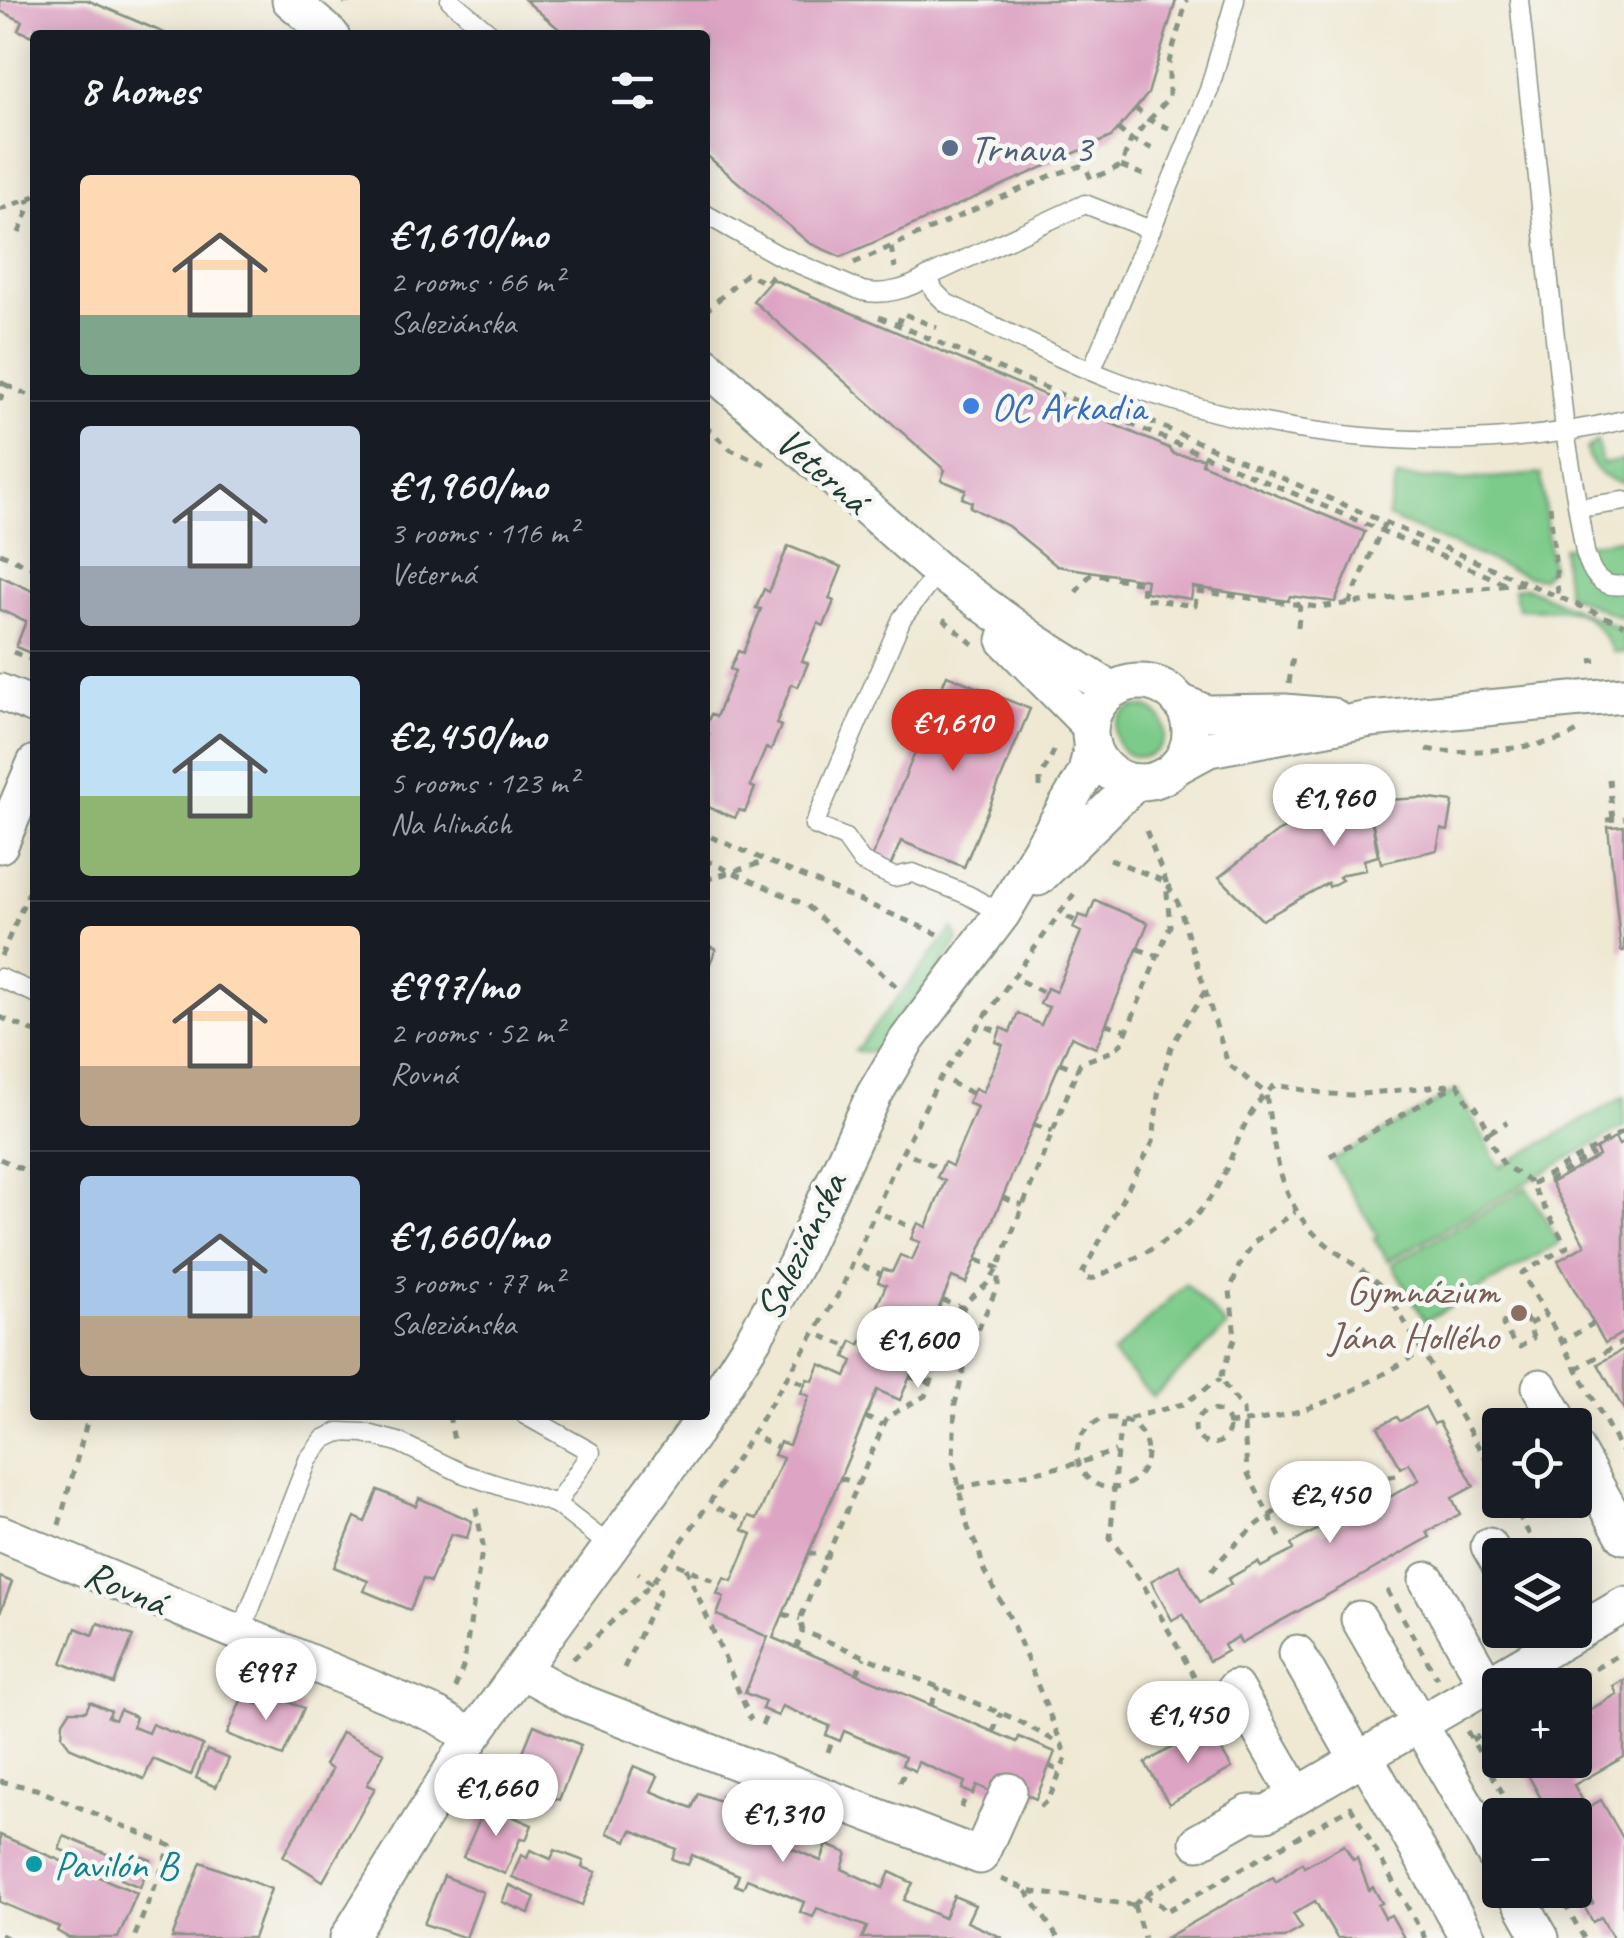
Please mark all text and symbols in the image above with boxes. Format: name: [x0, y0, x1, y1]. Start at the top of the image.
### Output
icon: filters: [605, 63, 660, 118]
text: 8 homes: [80, 64, 199, 117]
place label: Trnava 3: [970, 124, 1095, 174]
marker: Trnava 3: [939, 137, 961, 159]
text: €1,610/mo: [390, 208, 548, 261]
icon: home: [160, 215, 280, 335]
text: 2 rooms · 66 m²: [390, 261, 563, 302]
text: Saleziánska: [390, 302, 516, 343]
place label: OC Arkadia: [991, 382, 1149, 432]
marker: OC Arkadia: [960, 395, 982, 417]
street label: Veterná: [765, 417, 882, 527]
text: €1,960/mo: [390, 459, 547, 512]
icon: home: [160, 466, 280, 586]
text: 3 rooms · 116 m²: [390, 512, 577, 553]
text: Veterná: [390, 553, 476, 594]
pin: €1,610: [872, 689, 1034, 774]
text: €1,610: [913, 701, 993, 742]
text: €2,450/mo: [390, 709, 546, 762]
icon: home: [160, 716, 280, 836]
text: 5 rooms · 123 m²: [390, 762, 577, 803]
pin: €1,960: [1253, 764, 1415, 849]
text: €1,960: [1295, 776, 1373, 817]
text: Na hlinách: [390, 803, 511, 844]
text: €997/mo: [390, 959, 518, 1012]
icon: home: [160, 966, 280, 1086]
text: 2 rooms · 52 m²: [390, 1012, 563, 1053]
text: Rovná: [390, 1053, 457, 1094]
street label: Saleziánska: [744, 1162, 859, 1328]
text: €1,660/mo: [390, 1209, 548, 1262]
icon: home: [160, 1216, 280, 1336]
text: 3 rooms · 77 m²: [390, 1262, 563, 1303]
place label: Gymnázium Jána Hollého: [1326, 1266, 1502, 1362]
marker: Gymnázium Jána Hollého: [1508, 1302, 1530, 1324]
text: Saleziánska: [390, 1303, 516, 1344]
pin: €1,600: [837, 1306, 999, 1391]
text: €1,600: [878, 1318, 958, 1359]
map controls: [1482, 1408, 1592, 1908]
button: locate: [1482, 1408, 1592, 1518]
pin: €2,450: [1249, 1461, 1411, 1546]
text: €2,450: [1291, 1473, 1369, 1514]
button: layers: [1482, 1538, 1592, 1648]
street label: Rovná: [77, 1548, 177, 1629]
pin: €997: [207, 1638, 325, 1723]
text: €997: [238, 1650, 294, 1691]
button: +: [1482, 1668, 1592, 1778]
pin: €1,450: [1107, 1681, 1269, 1766]
text: €1,450: [1149, 1693, 1227, 1734]
pin: €1,660: [415, 1754, 577, 1839]
text: €1,660: [456, 1766, 536, 1807]
pin: €1,310: [702, 1780, 864, 1865]
text: €1,310: [744, 1792, 822, 1833]
button: −: [1482, 1798, 1592, 1908]
place label: Pavilón B: [54, 1840, 180, 1890]
marker: Pavilón B: [23, 1853, 45, 1875]

